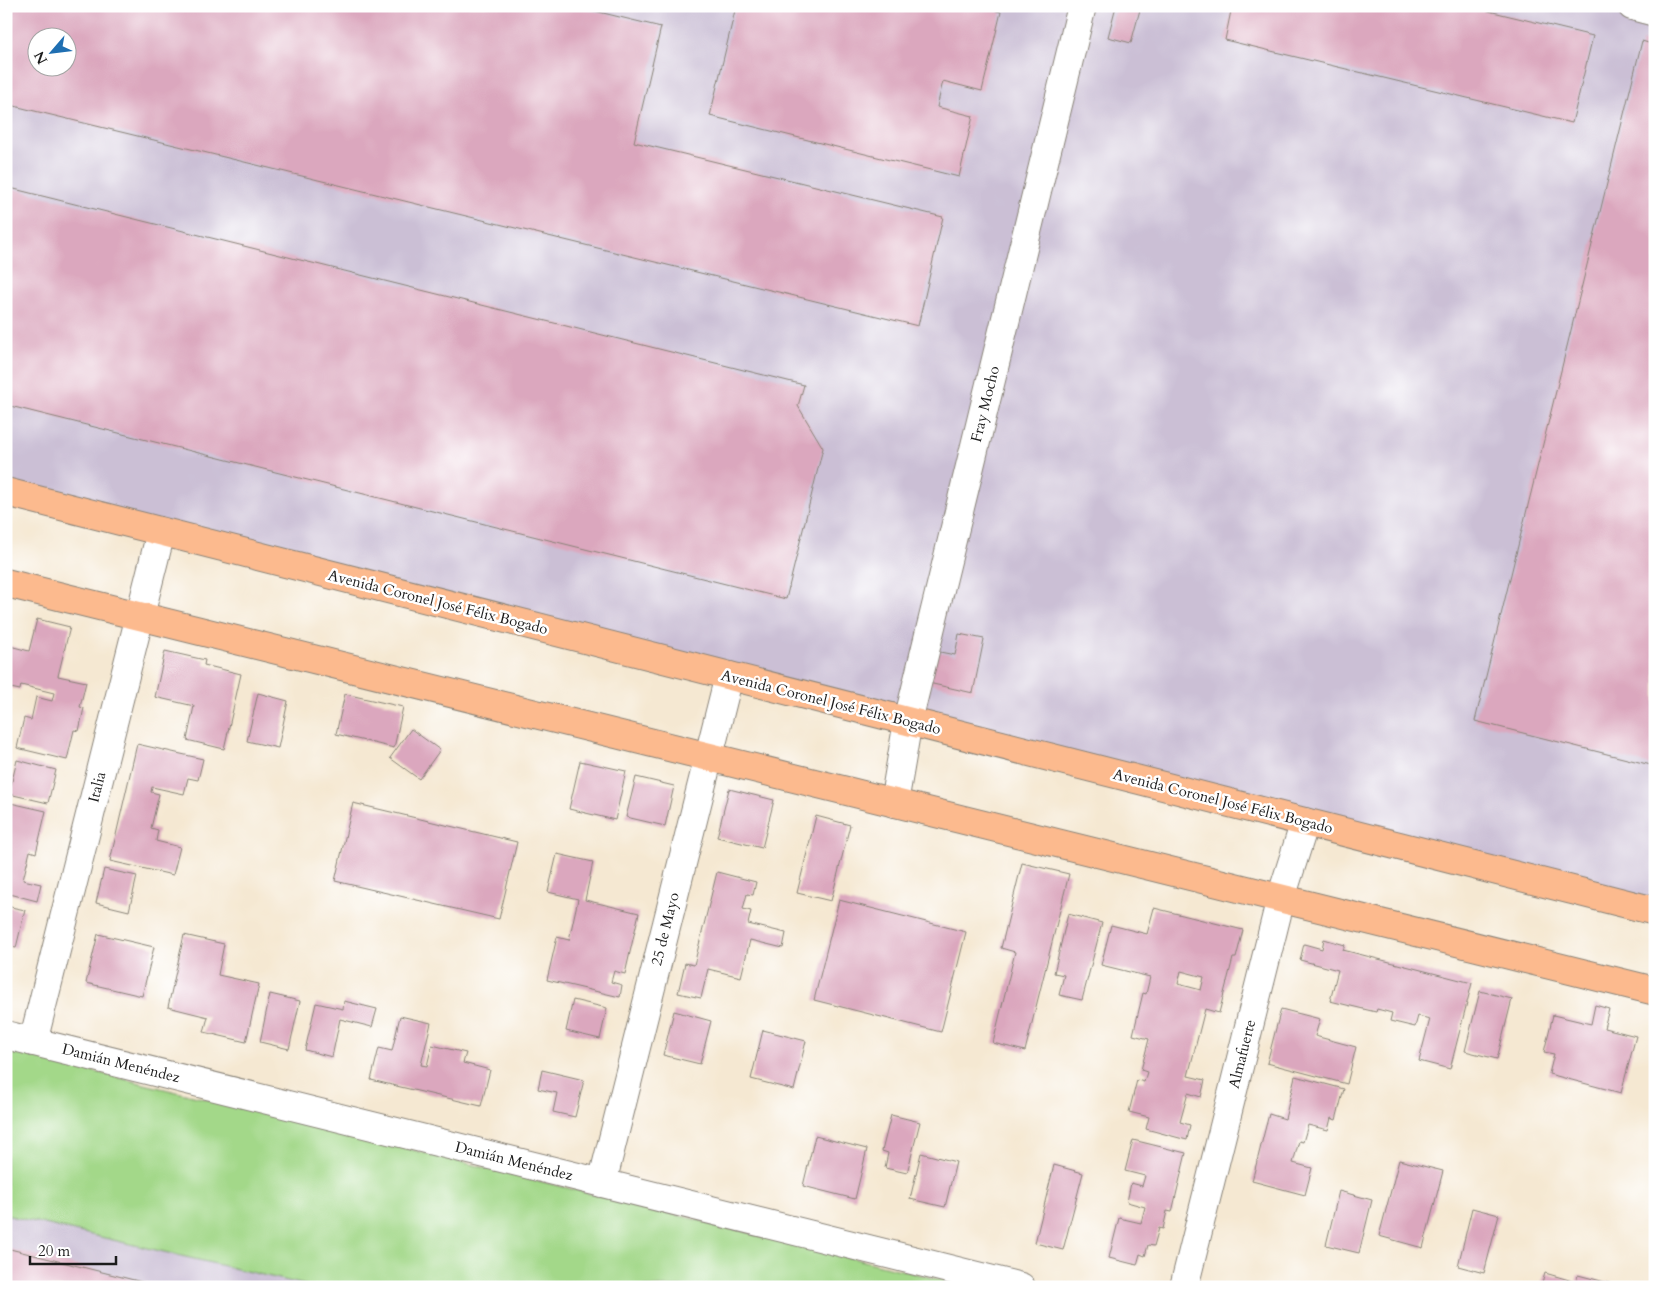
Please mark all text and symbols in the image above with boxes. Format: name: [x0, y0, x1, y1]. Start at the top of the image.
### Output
north arrow: [28, 28, 78, 78]
text: N: [30, 48, 52, 68]
street label: Fray Mocho: [966, 364, 1004, 444]
street label: Avenida Coronel José Félix Bogado: [326, 565, 550, 639]
street label: Avenida Coronel José Félix Bogado: [719, 665, 943, 739]
street label: Avenida Coronel José Félix Bogado: [1111, 764, 1335, 838]
street label: Italia: [84, 769, 111, 804]
street label: 25 de Mayo: [646, 890, 684, 968]
street label: Almafuerte: [1224, 1017, 1260, 1091]
street label: Damián Menéndez: [60, 1039, 182, 1087]
street label: Damián Menéndez: [453, 1137, 575, 1185]
scale bar: [30, 1233, 116, 1265]
text: 20 m: [38, 1241, 70, 1261]

